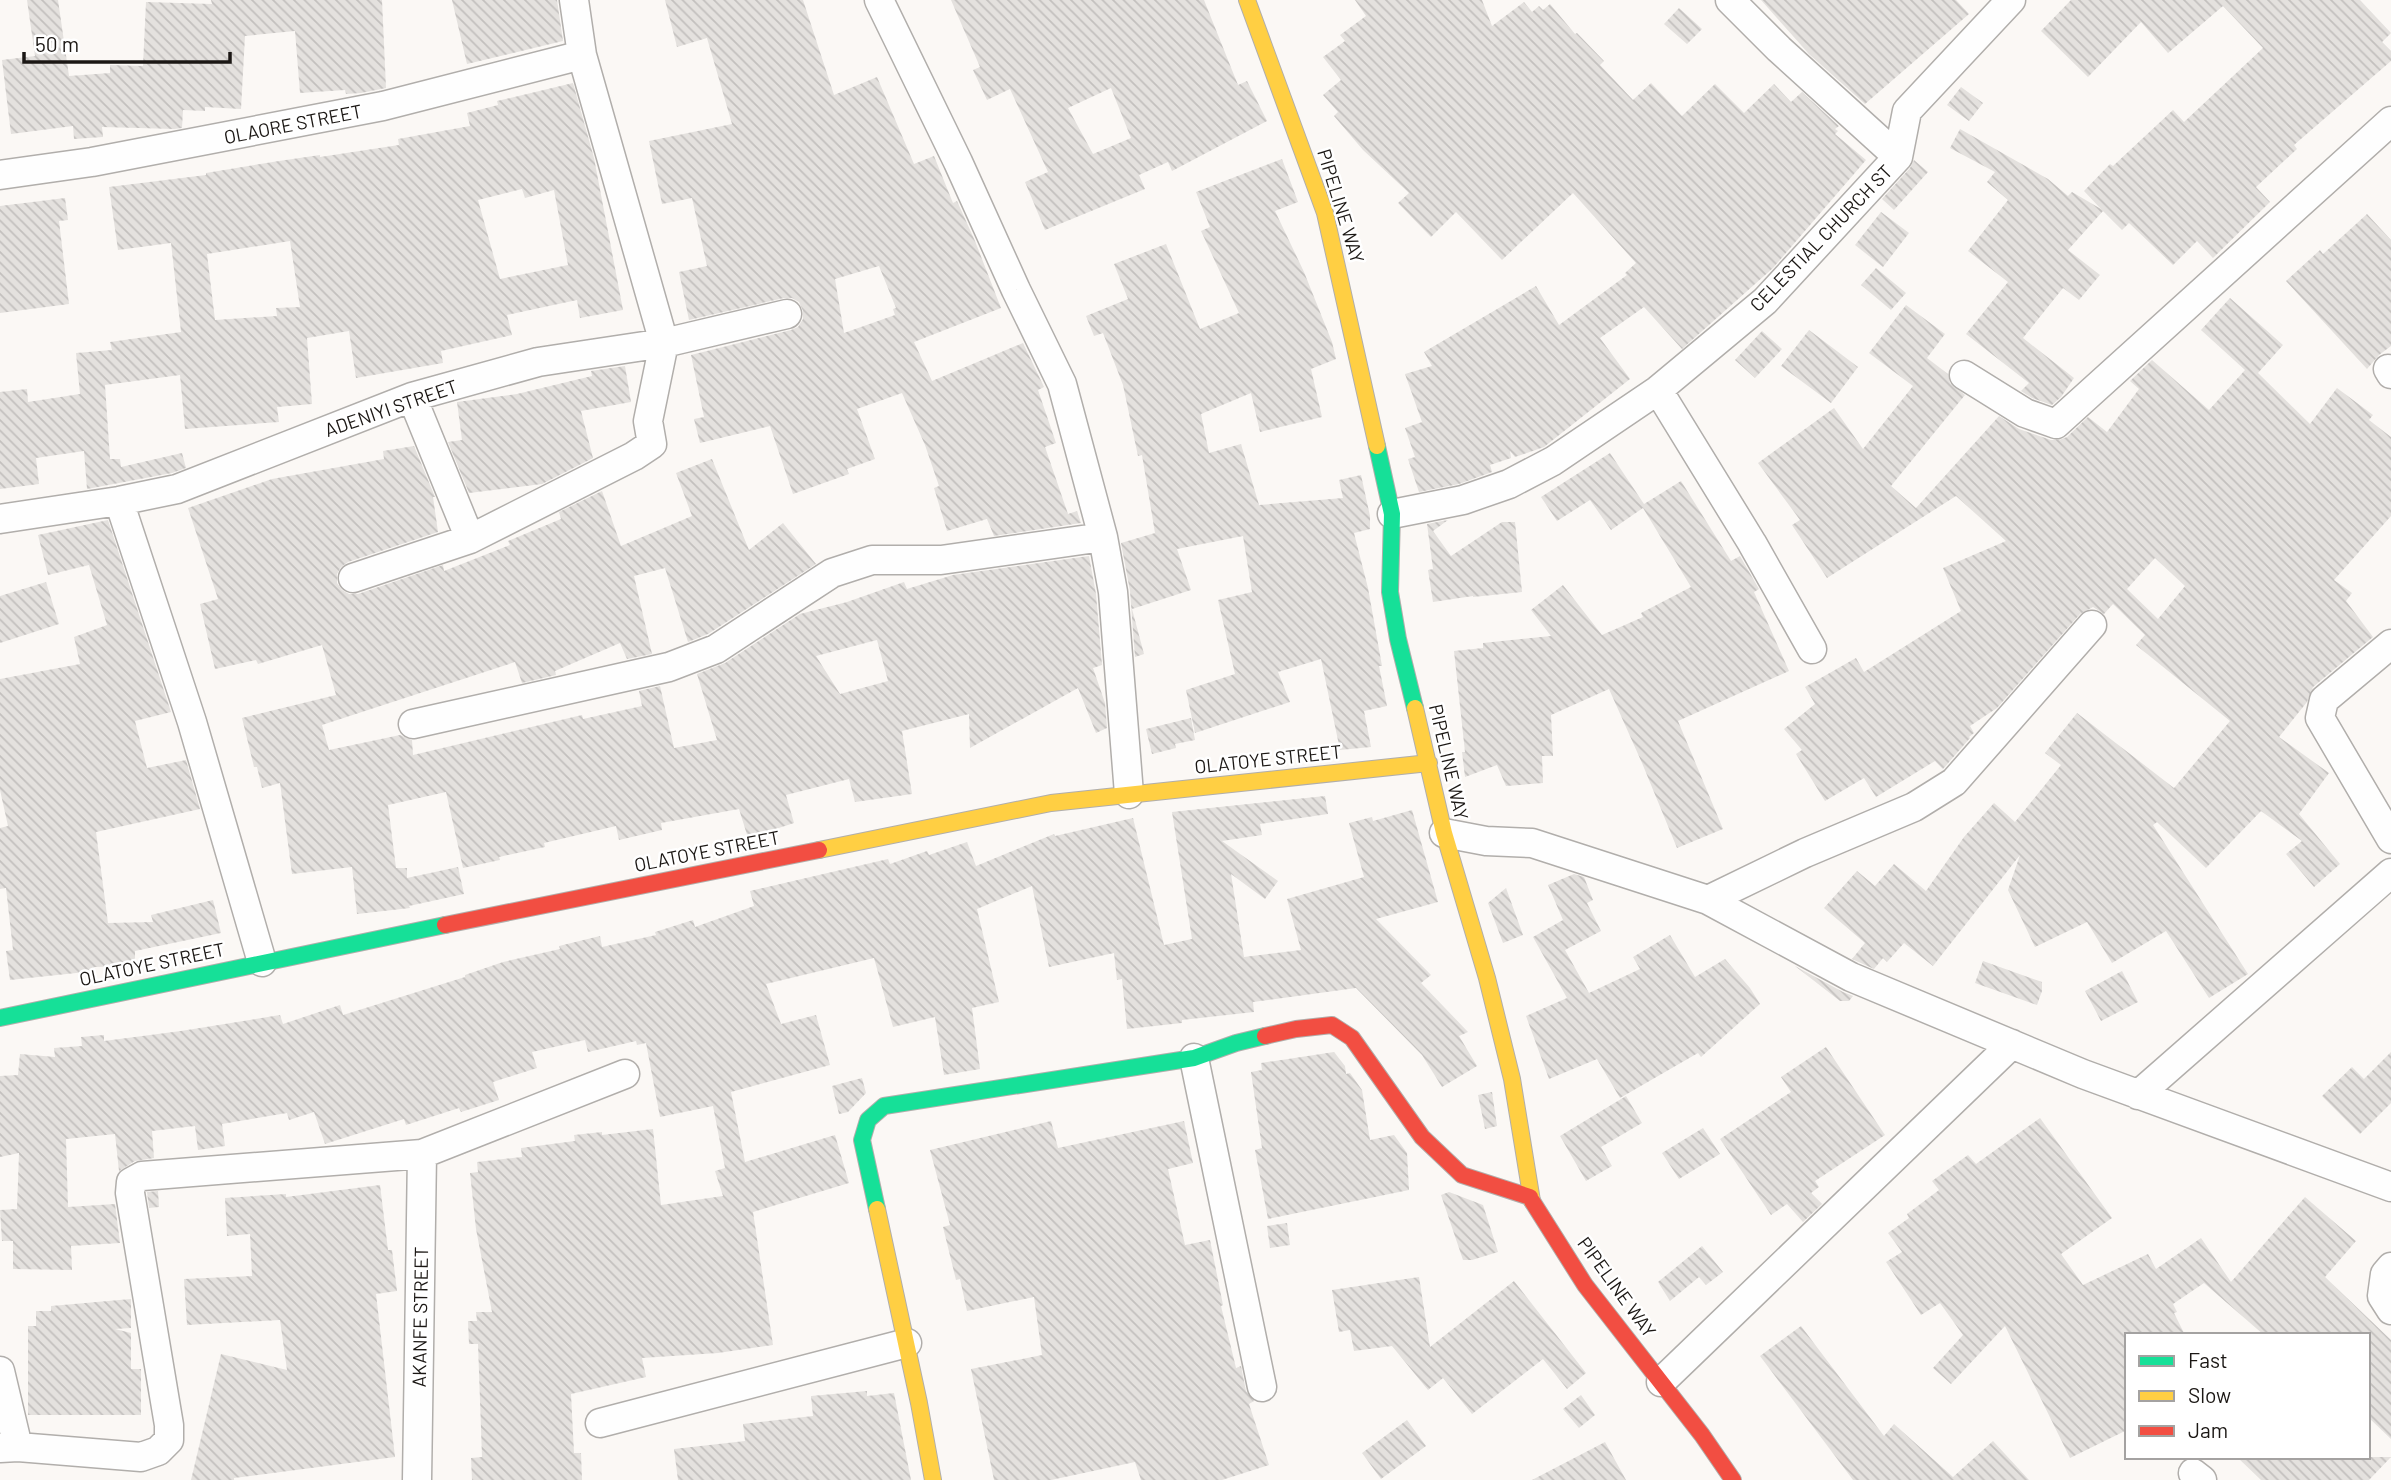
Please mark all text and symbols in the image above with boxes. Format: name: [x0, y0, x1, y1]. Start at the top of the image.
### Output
scale bar: [24, 21, 231, 65]
text: 50 m: [35, 31, 79, 56]
street label: OLAORE STREET: [222, 99, 364, 148]
street label: PIPELINE WAY: [1313, 146, 1370, 266]
street label: CELESTIAL CHURCH ST: [1745, 160, 1897, 316]
street label: ADENIYI STREET: [321, 374, 460, 441]
street label: PIPELINE WAY: [1425, 702, 1474, 822]
street label: OLATOYE STREET: [1193, 739, 1343, 778]
street label: OLATOYE STREET: [632, 825, 782, 876]
street label: OLATOYE STREET: [77, 937, 227, 990]
street label: PIPELINE WAY: [1573, 1232, 1662, 1342]
street label: AKANFE STREET: [407, 1246, 432, 1388]
legend: [2125, 1333, 2370, 1459]
text: Fast: [2188, 1347, 2228, 1372]
text: Slow: [2188, 1382, 2231, 1407]
text: Jam: [2188, 1417, 2228, 1442]

